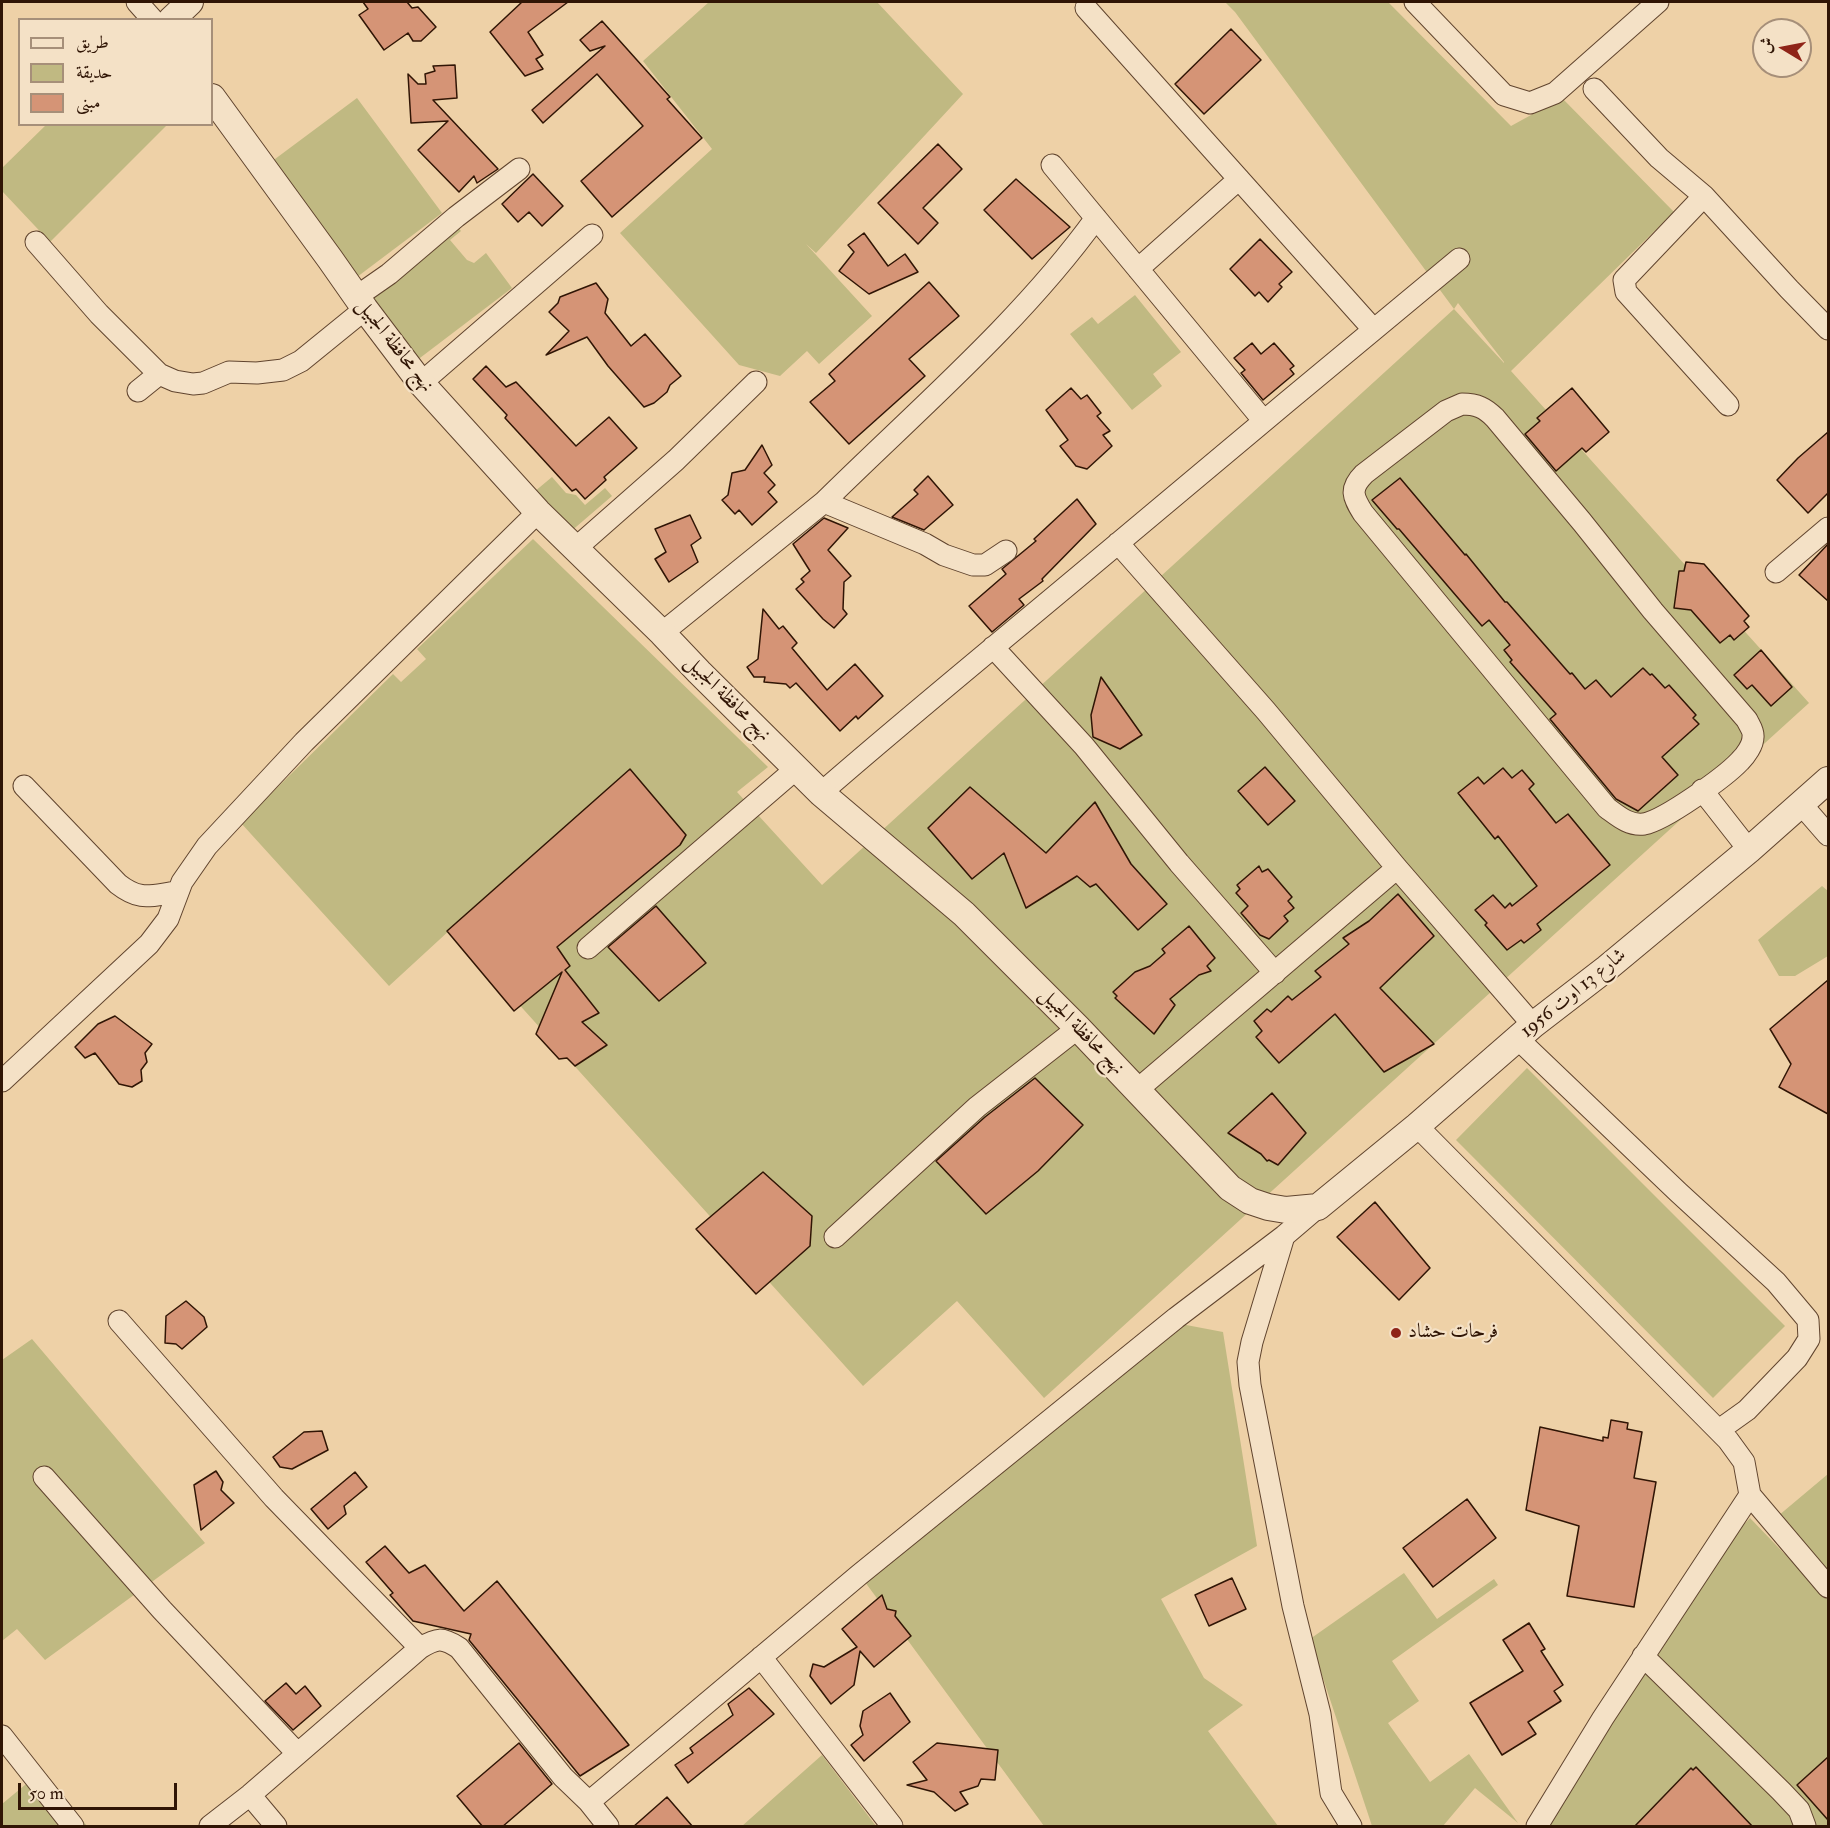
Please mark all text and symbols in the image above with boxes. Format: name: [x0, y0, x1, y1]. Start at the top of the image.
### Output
legend: [18, 18, 213, 126]
north arrow: [1752, 18, 1812, 78]
text: طريق: [76, 31, 109, 54]
text: ش: [1755, 36, 1777, 55]
text: حديقة: [76, 61, 112, 84]
text: مبنى: [76, 91, 101, 114]
street label: نهج محافظة الجبيل: [350, 294, 438, 398]
street label: نهج محافظة الجبيل: [679, 651, 775, 747]
street label: شارع 13 اوت 1956: [1516, 944, 1632, 1044]
street label: نهج محافظة الجبيل: [1033, 983, 1129, 1081]
place label: فرحات حشاد: [1408, 1321, 1498, 1345]
marker: فرحات حشاد: [1389, 1326, 1403, 1340]
scale bar: [21, 1771, 180, 1809]
text: 50 m: [29, 1782, 64, 1805]

